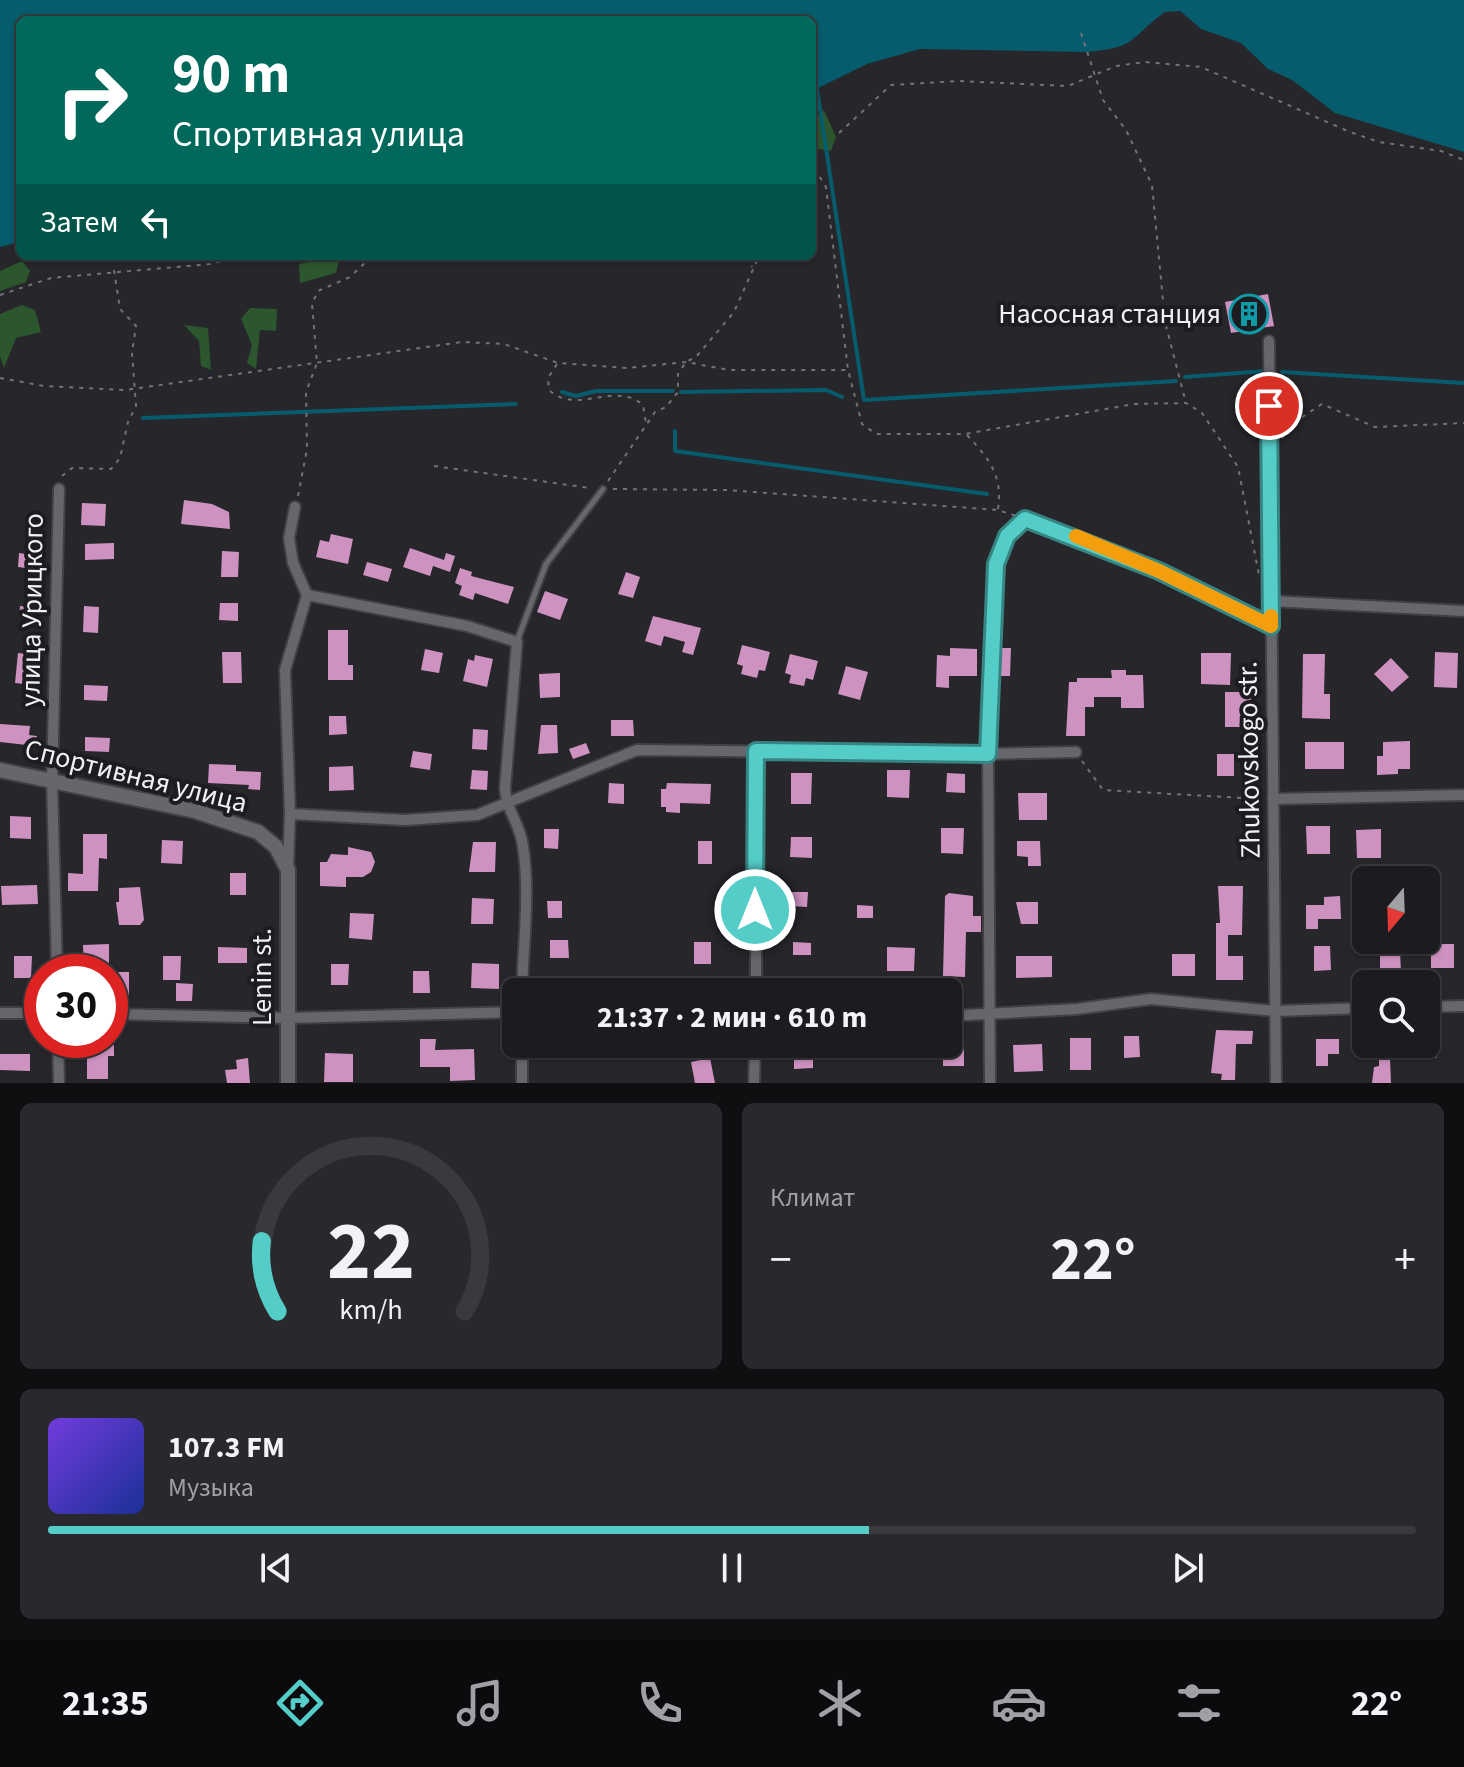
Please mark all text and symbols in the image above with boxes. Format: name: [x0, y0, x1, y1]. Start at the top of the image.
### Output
text: 90 m: [172, 35, 290, 114]
icon: right: [40, 48, 144, 152]
text: Спортивная улица: [172, 109, 465, 160]
icon: left: [134, 200, 178, 244]
text: Затем: [40, 201, 118, 244]
building icon: Насосная станция: [1228, 293, 1270, 335]
place label: Насосная станция: [998, 294, 1221, 334]
pin: [1235, 372, 1303, 440]
icon: arrive: [1247, 384, 1291, 428]
street label: улица Урицкого: [10, 513, 54, 707]
street label: Zhukovskogo str.: [1227, 661, 1271, 859]
street label: Спортивная улица: [21, 729, 251, 823]
north arrow: [1352, 866, 1440, 954]
map controls: [1352, 866, 1440, 1058]
position arrow: [713, 868, 797, 952]
street label: Lenin st.: [242, 928, 282, 1026]
speed limit sign: 30: [24, 954, 128, 1058]
button: search: [1352, 970, 1440, 1058]
text: 21:37 · 2 мин · 610 m: [597, 996, 867, 1039]
text: Климат: [770, 1179, 855, 1216]
text: 22: [327, 1193, 415, 1311]
text: 22°: [1050, 1218, 1136, 1303]
text: −: [770, 1229, 792, 1292]
text: +: [1394, 1229, 1416, 1292]
text: km/h: [339, 1290, 403, 1330]
text: 107.3 FM: [168, 1426, 285, 1469]
text: Музыка: [168, 1469, 254, 1506]
icon: previous: [254, 1546, 298, 1590]
icon: pause: [710, 1546, 754, 1590]
icon: next: [1166, 1546, 1210, 1590]
icon: directions: [272, 1675, 328, 1731]
icon: music: [452, 1675, 508, 1731]
icon: phone: [632, 1675, 688, 1731]
icon: climate: [812, 1675, 868, 1731]
icon: car: [991, 1675, 1047, 1731]
icon: filters: [1171, 1675, 1227, 1731]
text: 21:35: [62, 1678, 149, 1729]
text: 22°: [1351, 1678, 1402, 1729]

